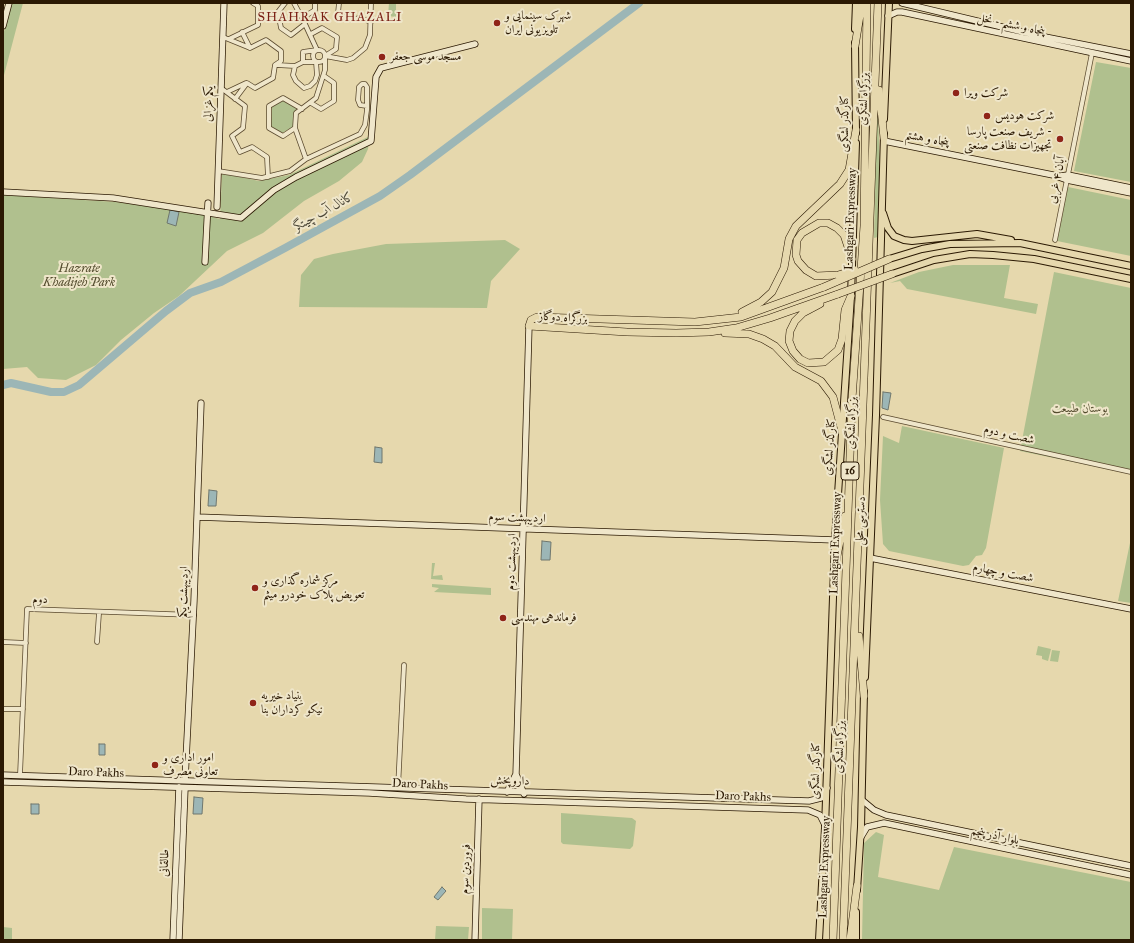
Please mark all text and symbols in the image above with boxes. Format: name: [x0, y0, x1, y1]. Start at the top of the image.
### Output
place label: شهرک سینمایی و تلویزیونی ایران: [505, 9, 571, 37]
district label: SHAHRAK GHAZALI: [257, 10, 403, 26]
street label: پنجاه و ششم - نخل: [976, 11, 1046, 39]
marker: شهرک سینمایی و تلویزیونی ایران: [492, 18, 502, 28]
place label: مسجد موسی جعفر: [390, 50, 461, 64]
marker: مسجد موسی جعفر: [377, 52, 387, 62]
street label: بزرگراه لشگری: [856, 72, 872, 126]
street label: یکم غزالی: [201, 86, 217, 122]
place label: شرکت ویرا: [964, 86, 1008, 100]
marker: شرکت ویرا: [951, 88, 961, 98]
street label: کنارگذر لشگری: [838, 95, 852, 153]
place label: شرکت هودیس: [995, 109, 1054, 123]
marker: شرکت هودیس: [982, 111, 992, 121]
place label: شریف صنعت پارسا - تجهیزات نظافت صنعتی: [964, 125, 1052, 153]
street label: پنجاه و هشتم: [904, 128, 950, 150]
marker: شریف صنعت پارسا - تجهیزات نظافت صنعتی: [1055, 134, 1065, 144]
street label: آبان ۴ غربی: [1045, 155, 1069, 205]
street label: Lashgari Expressway: [842, 168, 860, 270]
water label: کانال آب چیتگر: [291, 189, 357, 235]
park label: Hazrate Khadijeh Park: [43, 262, 115, 290]
street label: بزرگراه دوگاز: [538, 310, 588, 326]
street label: بزرگراه لشگری: [844, 396, 860, 450]
park label: بوستان طبیعت: [1052, 402, 1108, 416]
street label: کنارگذر لشگری: [821, 418, 839, 476]
street label: شصت و دوم: [982, 422, 1036, 448]
road number: 16: [841, 462, 859, 480]
street label: Lashgari Expressway: [827, 492, 845, 594]
street label: دسترسی محلی: [853, 496, 869, 546]
street label: اردیبهشت سوم: [488, 510, 546, 526]
street label: اردیبهشت دوم: [504, 533, 520, 591]
street label: شصت و چهارم: [971, 560, 1035, 586]
street label: اردیبهشت یکم: [176, 566, 192, 618]
place label: مرکز شماره‌گذاری و تعویض پلاک خودرو میثم: [263, 574, 364, 602]
marker: مرکز شماره‌گذاری و تعویض پلاک خودرو میثم: [250, 583, 260, 593]
street label: دوم: [32, 593, 48, 607]
place label: فرماندهی مهندسی: [511, 611, 577, 625]
marker: فرماندهی مهندسی: [498, 613, 508, 623]
place label: بنیاد خیریه نیکو کرداران بنا: [261, 689, 323, 717]
marker: بنیاد خیریه نیکو کرداران بنا: [248, 698, 258, 708]
street label: بزرگراه لشگری: [832, 720, 848, 774]
street label: کنارگذر لشگری: [808, 742, 824, 800]
place label: امور اداری و تعاونی مصرف: [163, 751, 218, 779]
marker: امور اداری و تعاونی مصرف: [150, 760, 160, 770]
street label: Daro Pakhs: [68, 765, 124, 781]
street label: داروپخش: [490, 773, 530, 789]
street label: Daro Pakhs: [392, 776, 448, 794]
street label: Daro Pakhs: [715, 789, 771, 805]
street label: Lashgari Expressway: [816, 816, 834, 918]
street label: بلوار آذر پنجم: [970, 824, 1020, 848]
street label: فروردین سوم: [458, 844, 474, 894]
street label: طالقانی: [157, 849, 173, 877]

